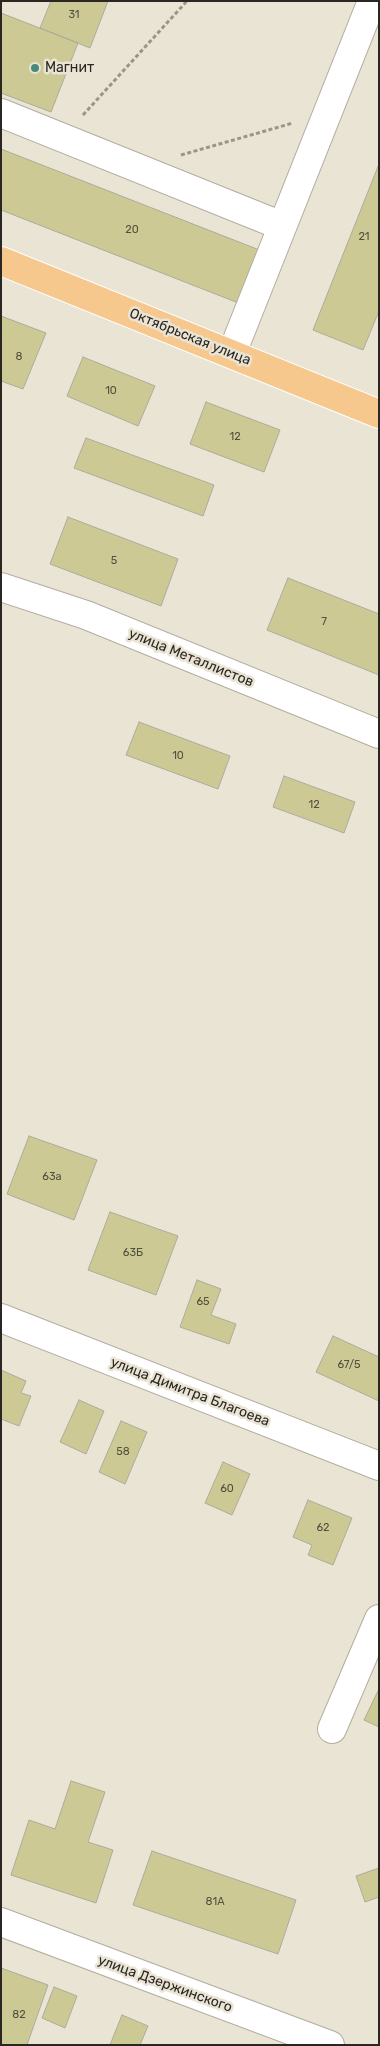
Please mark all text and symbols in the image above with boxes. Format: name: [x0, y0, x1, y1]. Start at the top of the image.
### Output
house number: 31: [68, 8, 80, 22]
place label: Магнит: [45, 60, 94, 76]
marker: Магнит: [29, 62, 41, 74]
house number: 20: [125, 223, 139, 237]
house number: 21: [358, 230, 370, 244]
street label: Октябрьская улица: [127, 305, 253, 369]
house number: 8: [16, 350, 22, 364]
house number: 10: [105, 384, 117, 398]
house number: 12: [229, 430, 241, 444]
house number: 5: [111, 554, 117, 568]
house number: 7: [321, 615, 327, 629]
street label: улица Металлистов: [126, 625, 256, 691]
house number: 10: [172, 749, 184, 763]
house number: 12: [308, 798, 320, 812]
house number: 63а: [42, 1170, 62, 1184]
house number: 63Б: [123, 1246, 143, 1260]
house number: 65: [196, 1295, 210, 1309]
street label: улица Димитра Благоева: [108, 1354, 272, 1430]
house number: 67/5: [337, 1358, 361, 1372]
house number: 58: [116, 1445, 130, 1459]
house number: 60: [220, 1482, 234, 1496]
house number: 62: [316, 1521, 330, 1535]
house number: 81А: [205, 1895, 225, 1909]
street label: улица Дзержинского: [95, 1952, 235, 2016]
house number: 82: [12, 2008, 26, 2022]

